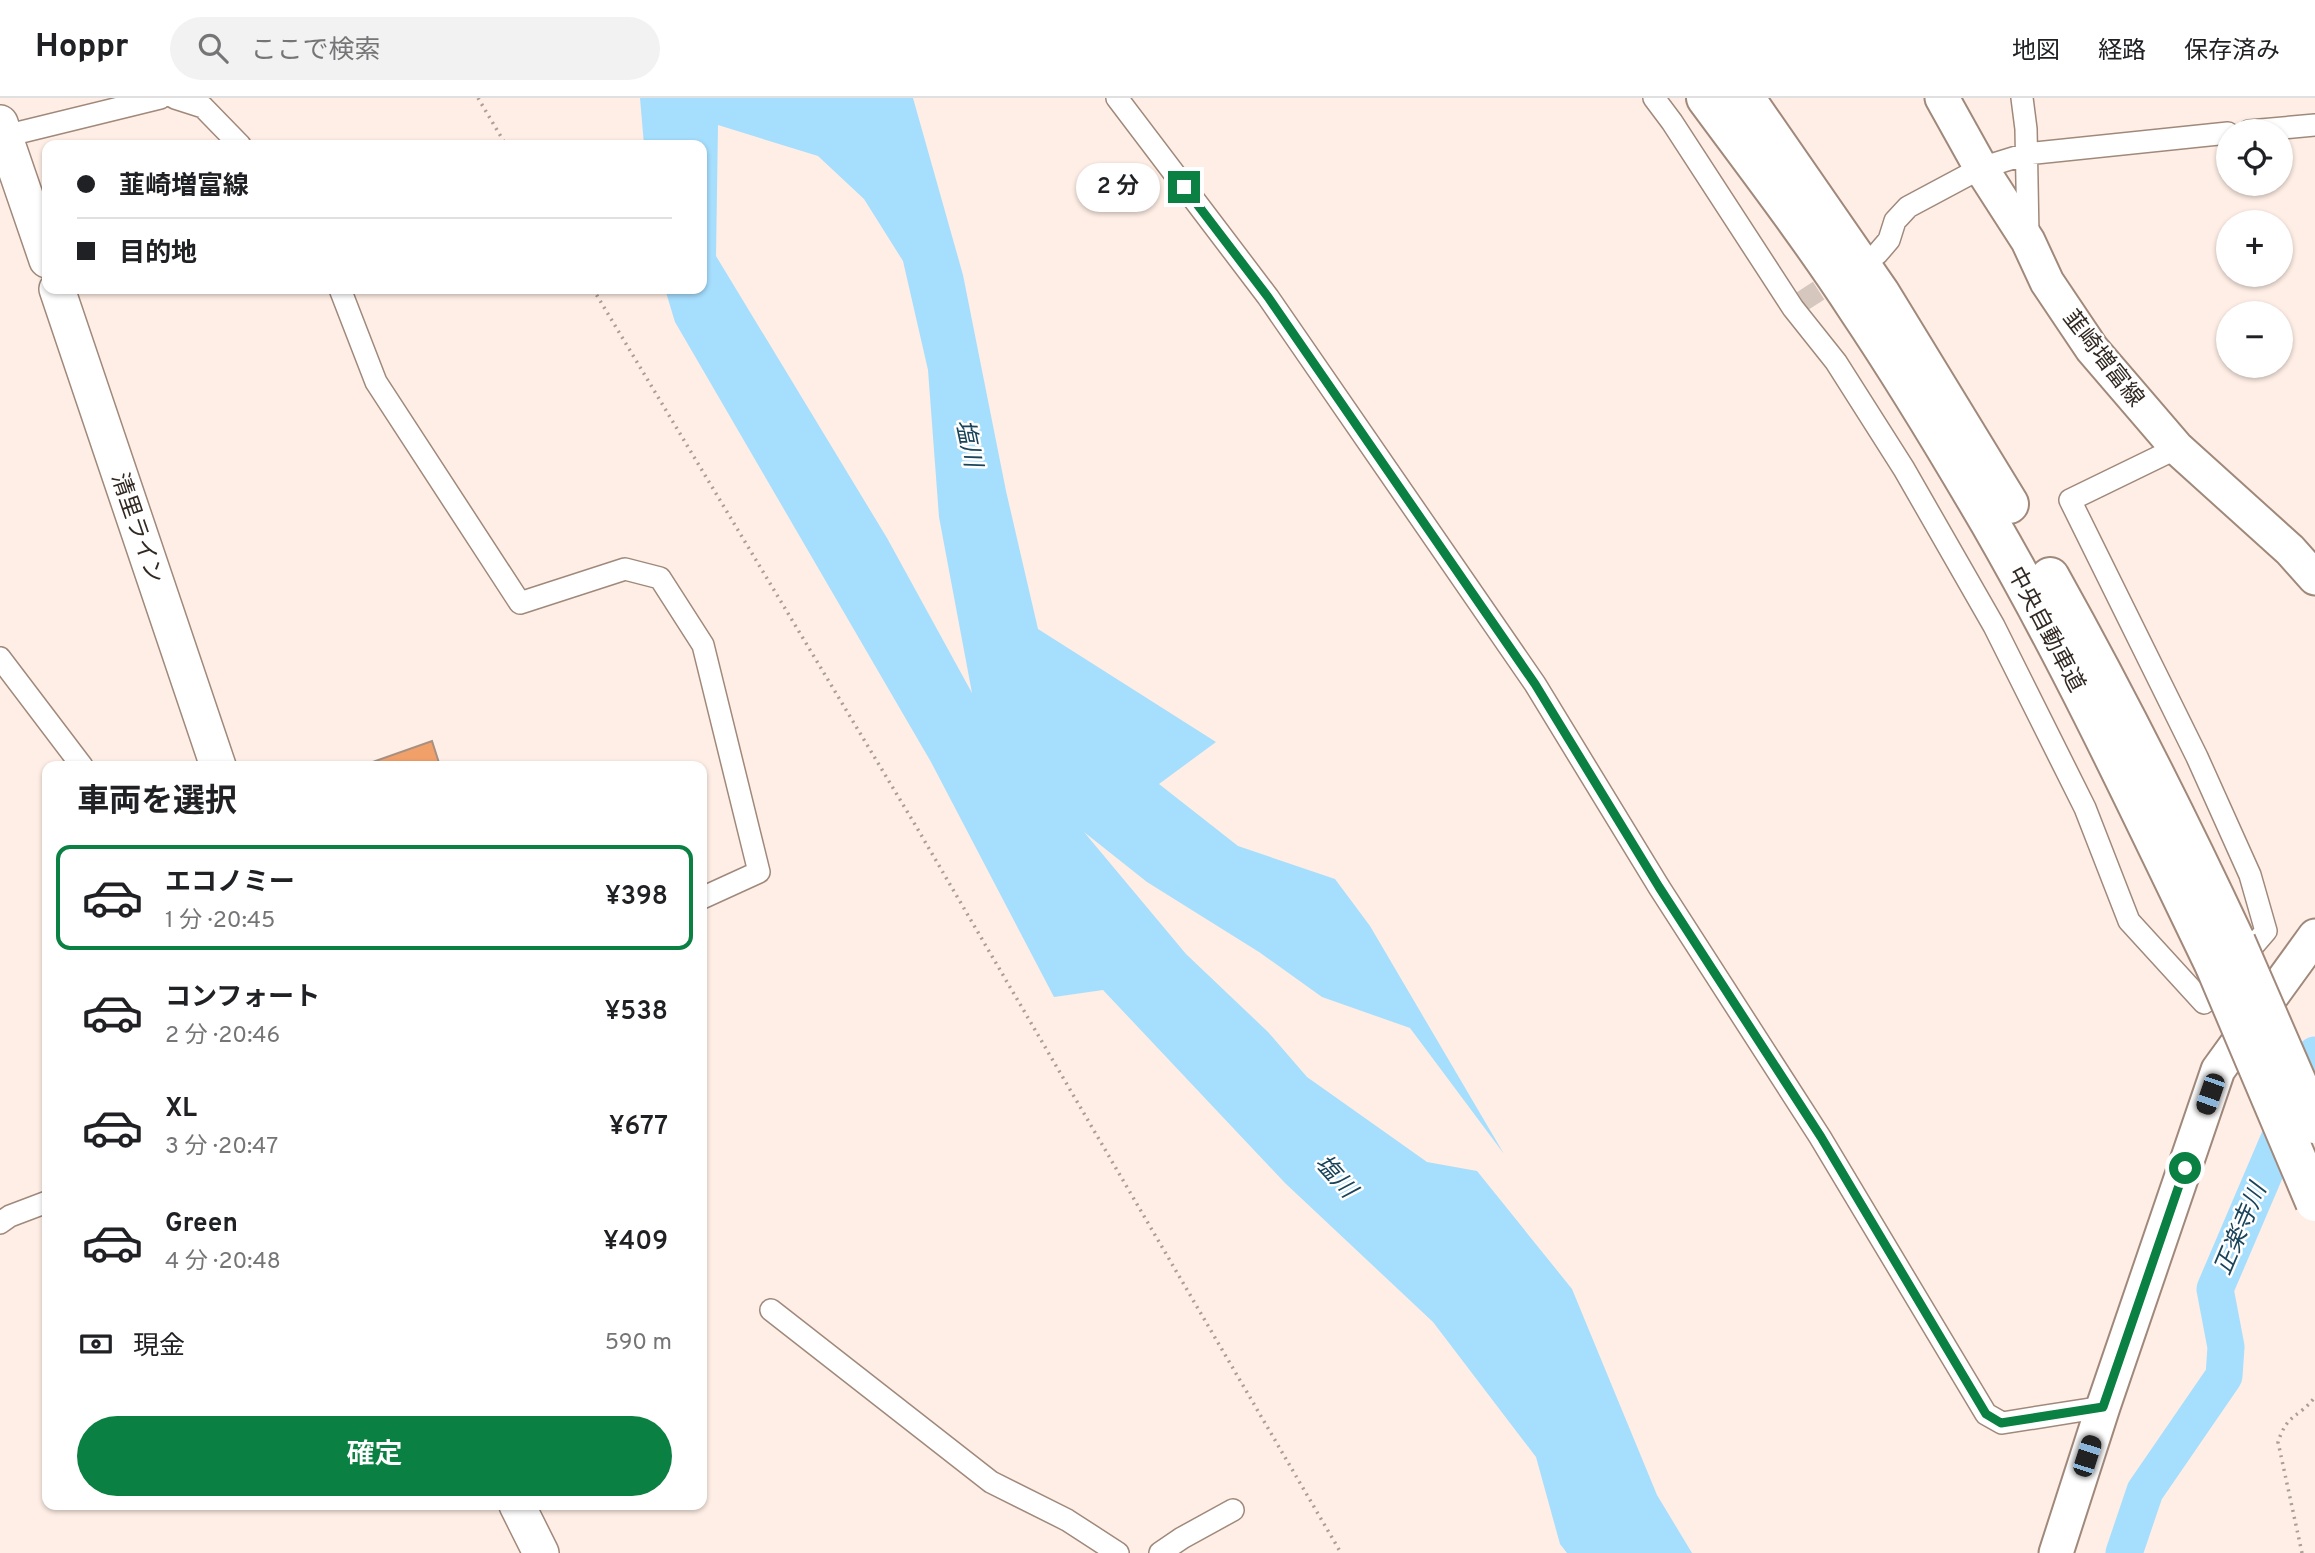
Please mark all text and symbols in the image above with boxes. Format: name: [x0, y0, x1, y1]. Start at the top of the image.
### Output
search box: [170, 17, 660, 80]
text: Hoppr: [35, 27, 128, 69]
icon: search: [194, 29, 232, 67]
text: ここで検索: [250, 35, 380, 68]
text: 地図: [2012, 37, 2060, 67]
text: 経路: [2098, 37, 2146, 67]
text: 保存済み: [2184, 37, 2280, 67]
map controls: [2216, 119, 2293, 378]
button: locate: [2216, 119, 2293, 196]
callout: 2 分: [1076, 162, 1160, 212]
text: 韮崎増富線: [119, 171, 249, 204]
route end: [1168, 171, 1200, 203]
text: 2 分: [1097, 173, 1139, 202]
button: +: [2216, 210, 2293, 287]
text: 目的地: [119, 238, 197, 271]
button: −: [2216, 301, 2293, 378]
street label: 韮崎増富線: [2055, 305, 2149, 414]
water label: 塩川: [947, 417, 987, 473]
street label: 清里ライン: [103, 470, 168, 588]
street label: 中央自動車道: [2000, 562, 2090, 698]
text: 車両を選択: [77, 783, 237, 823]
icon: car: [81, 866, 144, 929]
text: エコノミー: [165, 867, 295, 900]
text: ¥398: [605, 881, 668, 914]
text: 1 分 · 20:45: [165, 907, 275, 936]
icon: car: [81, 981, 144, 1044]
text: コンフォート: [165, 982, 320, 1015]
text: ¥538: [605, 996, 668, 1029]
text: 2 分 · 20:46: [165, 1022, 280, 1051]
car: [2194, 1071, 2227, 1117]
text: XL: [165, 1093, 197, 1126]
icon: car: [81, 1096, 144, 1159]
text: ¥677: [609, 1111, 668, 1144]
text: 3 分 · 20:47: [165, 1133, 278, 1162]
water label: 塩川: [1307, 1149, 1364, 1207]
route start: [2169, 1152, 2201, 1184]
water label: 正楽寺川: [2209, 1177, 2276, 1280]
text: Green: [165, 1208, 238, 1241]
icon: car: [81, 1211, 144, 1274]
text: ¥409: [603, 1226, 668, 1259]
text: 4 分 · 20:48: [165, 1248, 281, 1277]
icon: cash: [77, 1325, 115, 1363]
text: 590 m: [605, 1329, 672, 1358]
text: 現金: [133, 1331, 185, 1364]
button: 確定: [77, 1416, 672, 1496]
car: [2071, 1433, 2104, 1479]

